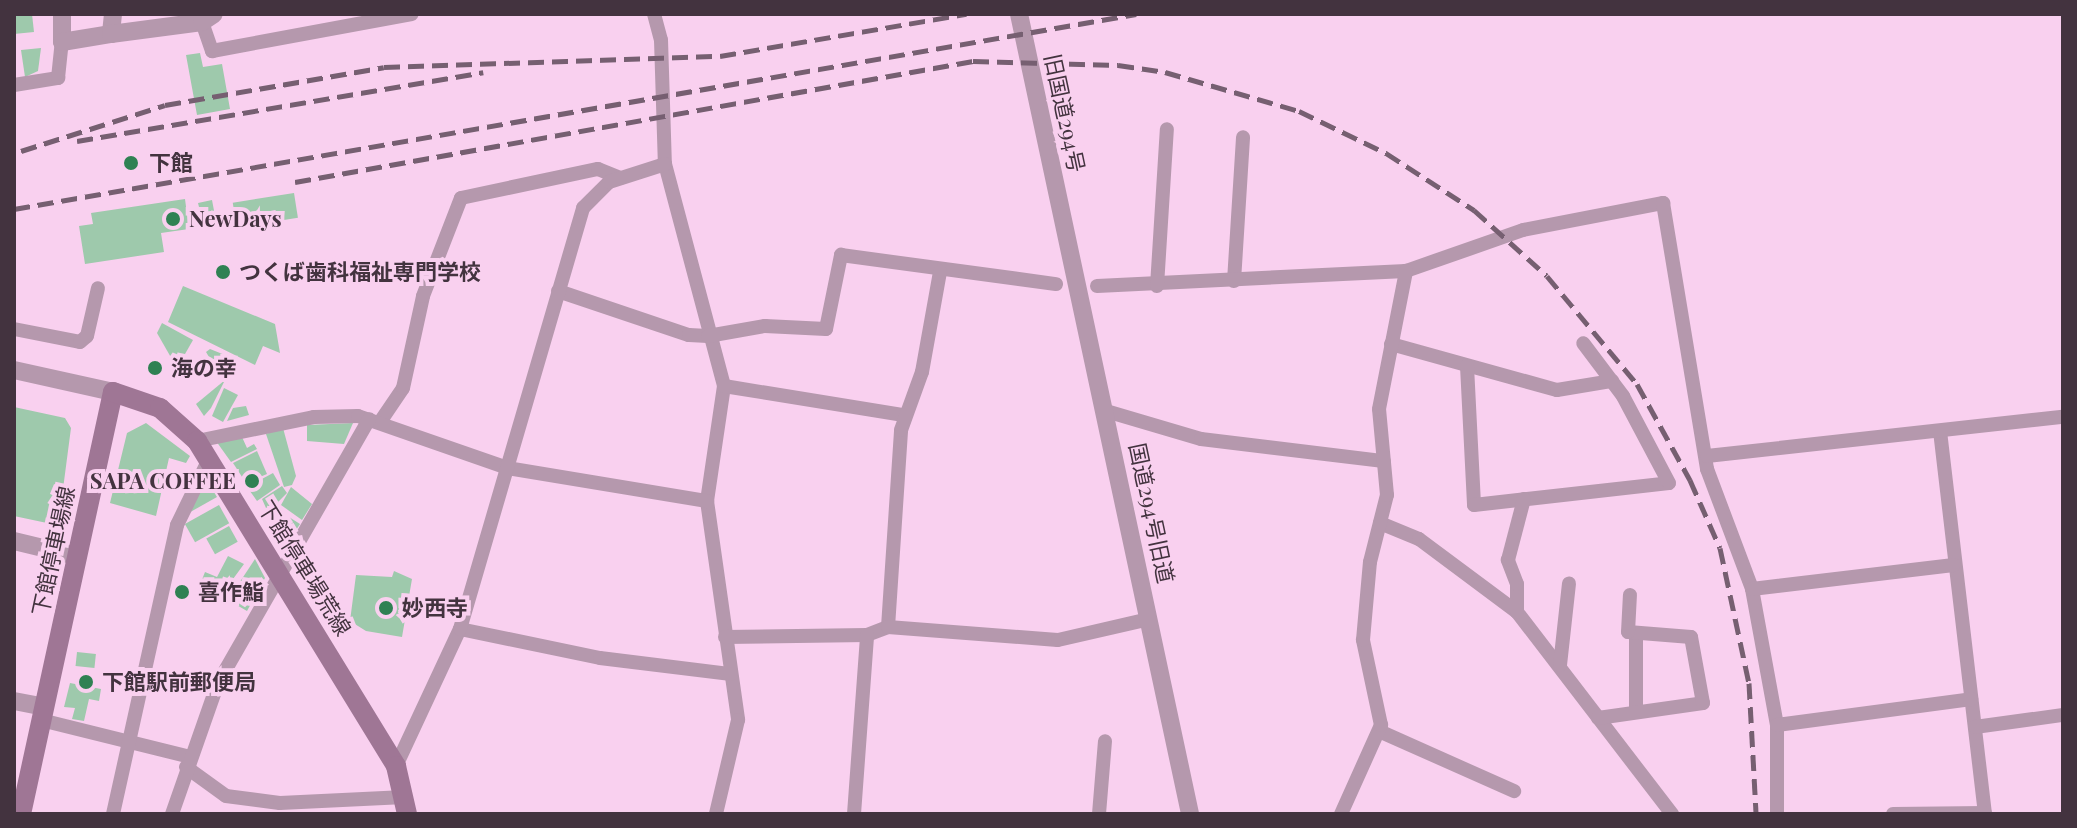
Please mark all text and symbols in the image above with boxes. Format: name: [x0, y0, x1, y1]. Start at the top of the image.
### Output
street label: 旧国道294号: [1040, 51, 1090, 175]
place label: 下館: [149, 150, 193, 176]
marker: 下館: [120, 152, 142, 174]
place label: NewDays: [189, 206, 282, 232]
marker: NewDays: [164, 210, 182, 228]
place label: つくば歯科福祉専門学校: [239, 259, 481, 285]
marker: つくば歯科福祉専門学校: [214, 263, 232, 281]
place label: 海の幸: [171, 355, 237, 381]
marker: 海の幸: [146, 359, 164, 377]
street label: 国道294号旧道: [1124, 441, 1180, 585]
place label: SAPA COFFEE: [90, 468, 236, 494]
marker: SAPA COFFEE: [243, 472, 261, 490]
street label: 下館停車場線: [26, 484, 80, 618]
street label: 下館停車場荒線: [253, 496, 357, 640]
place label: 喜作鮨: [198, 579, 264, 605]
marker: 喜作鮨: [173, 583, 191, 601]
place label: 妙西寺: [402, 595, 468, 621]
marker: 妙西寺: [377, 599, 395, 617]
place label: 下館駅前郵便局: [102, 669, 256, 695]
marker: 下館駅前郵便局: [77, 673, 95, 691]

